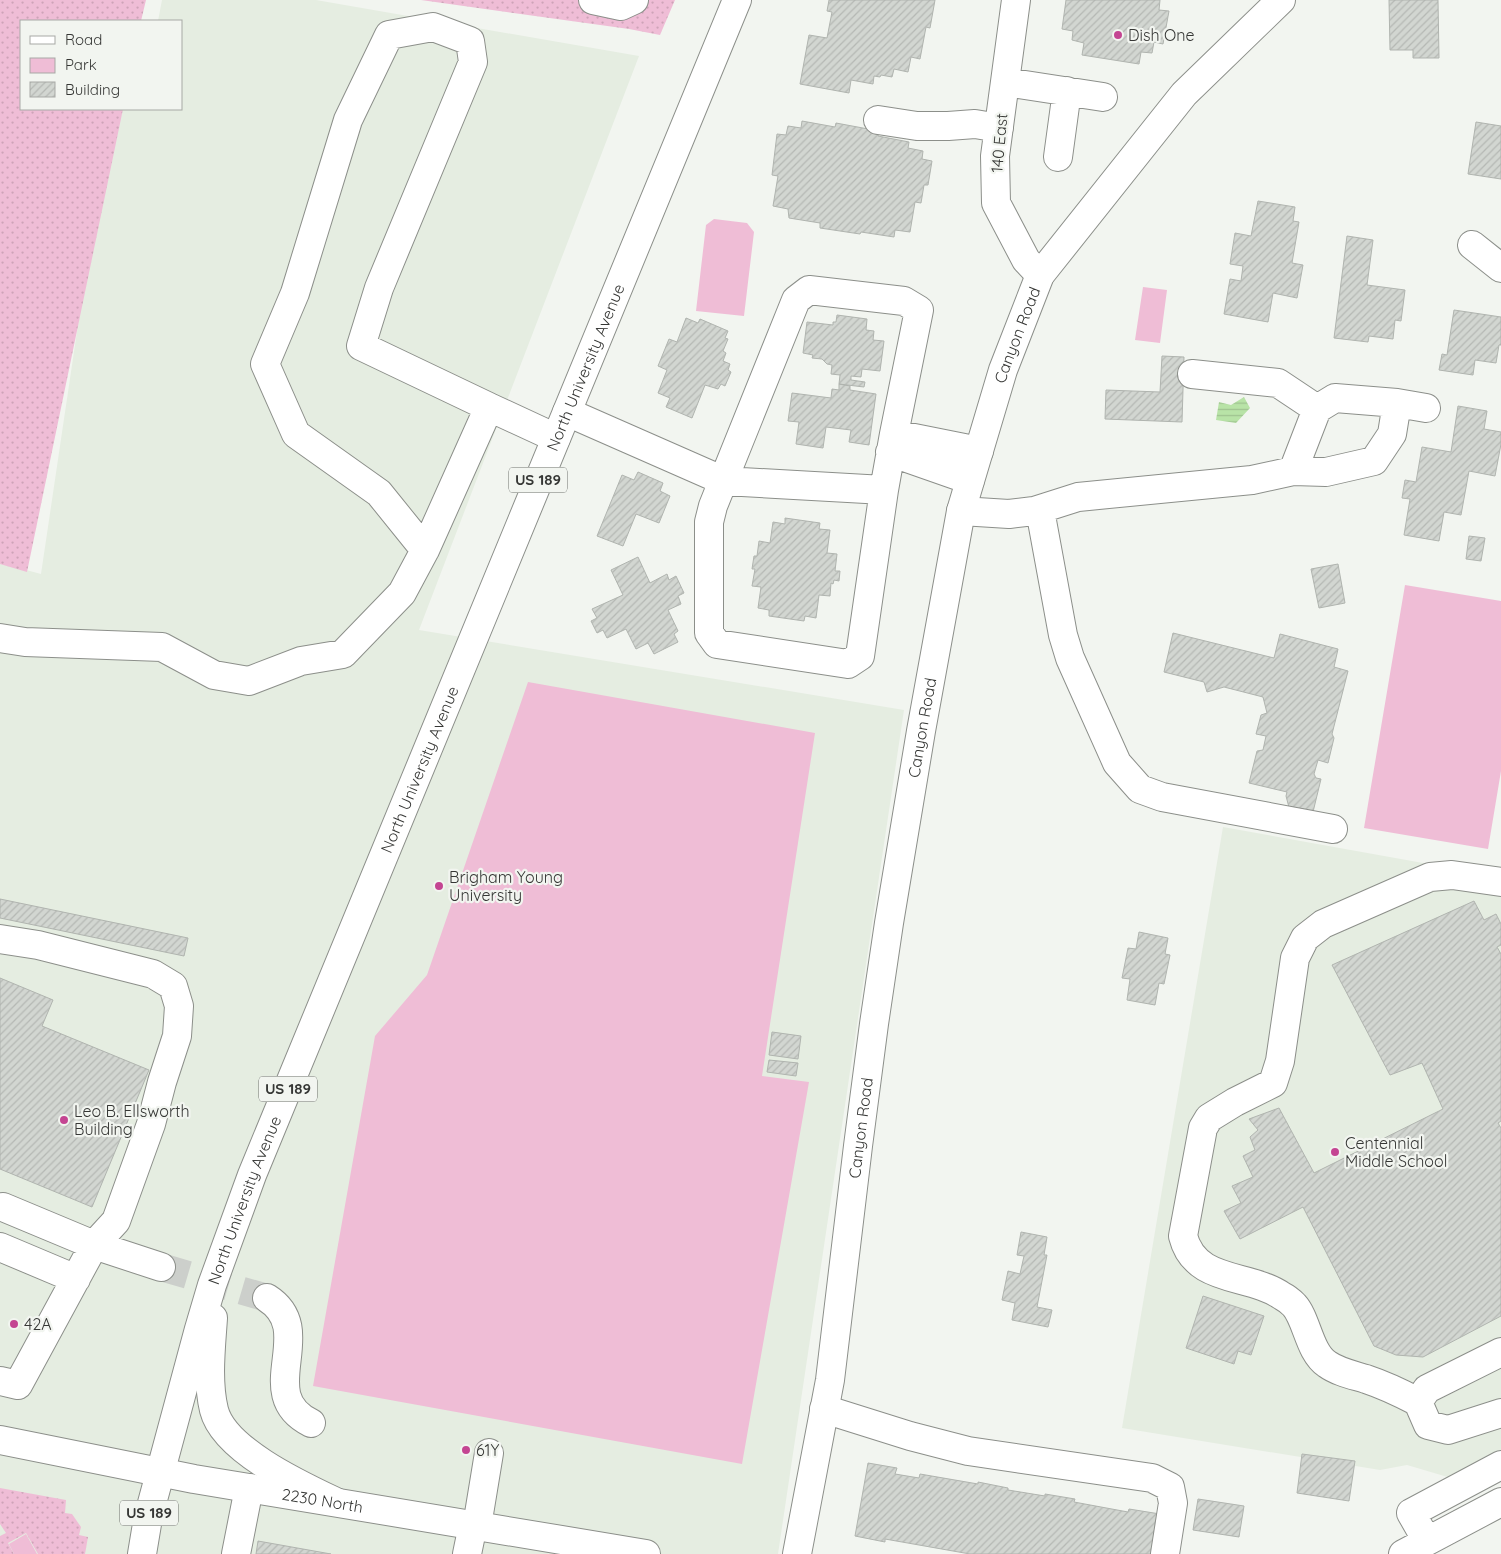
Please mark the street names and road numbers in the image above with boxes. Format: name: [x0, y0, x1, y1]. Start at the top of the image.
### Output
street label: 140 East: [986, 112, 1012, 174]
street label: North University Avenue: [542, 281, 629, 454]
street label: Canyon Road: [990, 284, 1044, 385]
road number: US 189: [509, 468, 567, 492]
street label: Canyon Road: [903, 676, 941, 779]
street label: North University Avenue: [376, 683, 463, 856]
road number: US 189: [259, 1076, 317, 1102]
street label: Canyon Road: [844, 1076, 877, 1179]
street label: North University Avenue: [203, 1113, 285, 1287]
street label: 2230 North: [280, 1484, 364, 1517]
road number: US 189: [120, 1500, 178, 1526]

